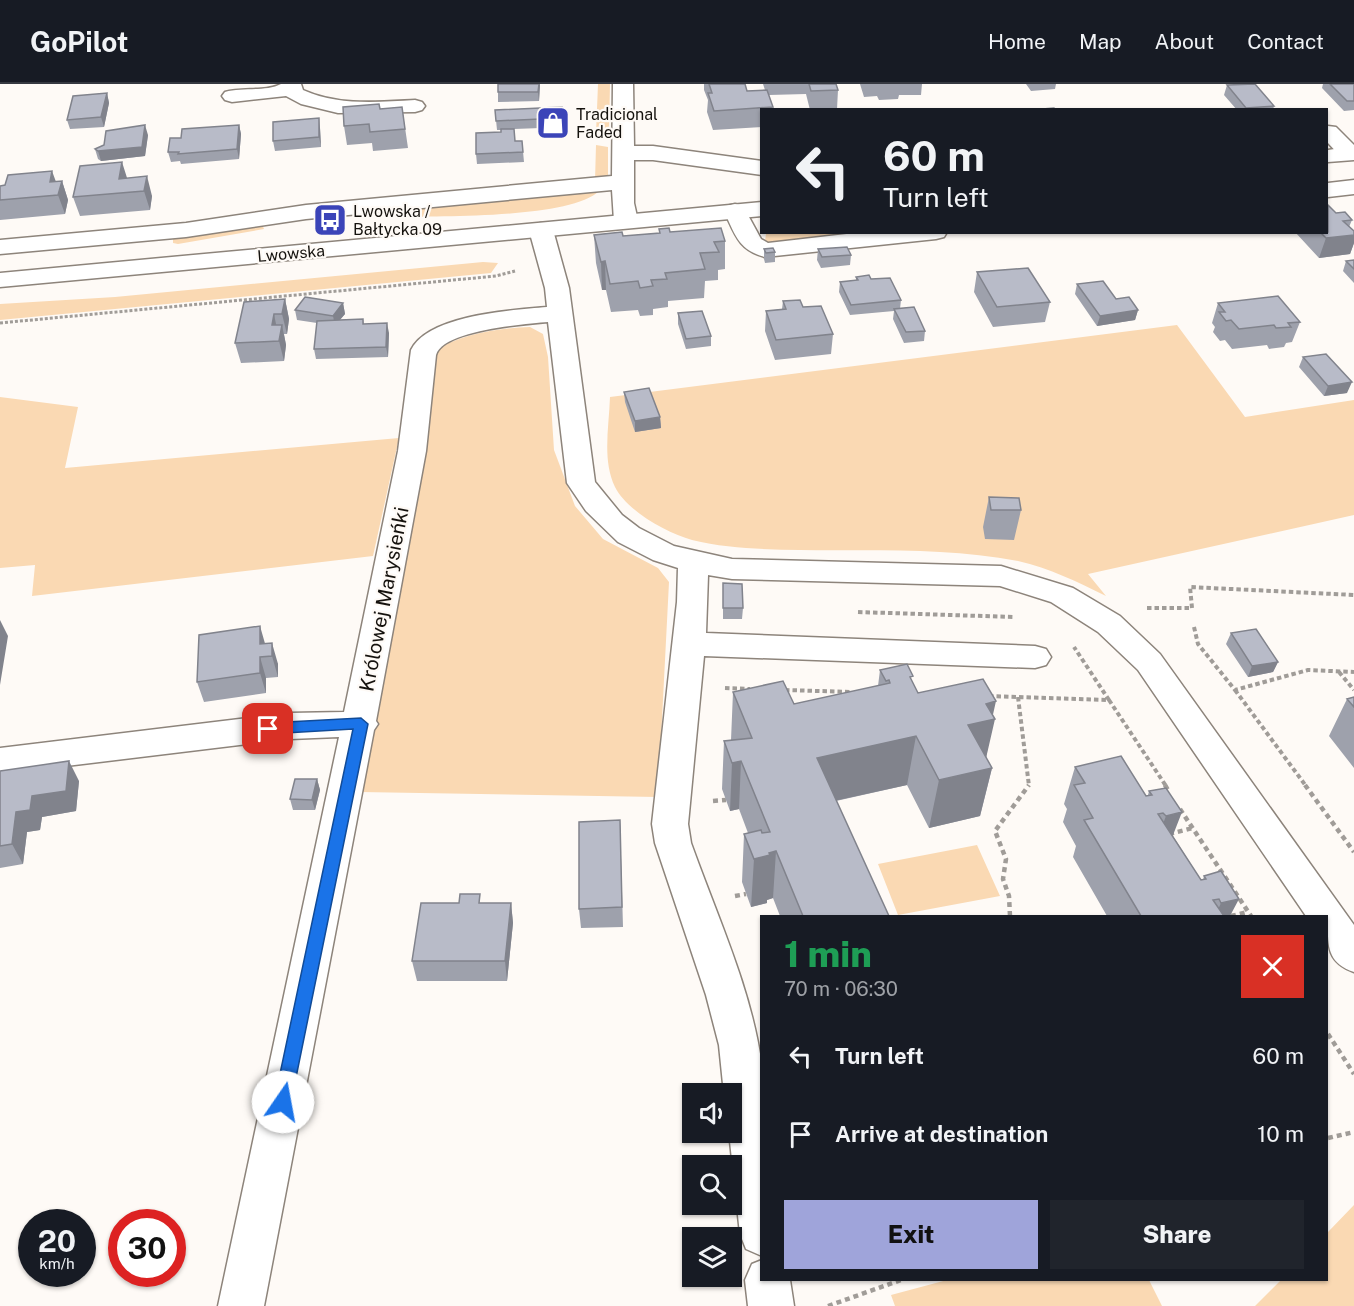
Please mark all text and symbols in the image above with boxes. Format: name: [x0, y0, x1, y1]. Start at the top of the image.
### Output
text: GoPilot: [30, 25, 129, 58]
text: Home: [988, 29, 1046, 54]
text: Map: [1079, 29, 1122, 54]
text: About: [1155, 29, 1214, 54]
text: Contact: [1247, 29, 1324, 54]
shop icon: Tradicional Faded: [535, 105, 571, 141]
place label: Tradicional Faded: [576, 105, 658, 142]
text: 60 m: [883, 131, 985, 180]
icon: left: [784, 132, 862, 210]
text: Turn left: [883, 181, 989, 213]
bus stop icon: Lwowska / Bałtycka 09: [312, 202, 348, 238]
place label: Lwowska / Bałtycka 09: [353, 202, 442, 239]
street label: Lwowska: [256, 241, 326, 266]
street label: Królowej Marysieńki: [354, 505, 414, 693]
pin: [242, 703, 293, 754]
icon: arrive: [251, 712, 284, 745]
text: 1 min: [784, 933, 872, 975]
button: close: [1241, 935, 1304, 998]
text: 70 m · 06:30: [784, 977, 898, 1001]
icon: left: [784, 1040, 817, 1073]
text: Turn left: [835, 1043, 924, 1069]
text: 60 m: [1253, 1043, 1304, 1069]
position arrow: [251, 1070, 315, 1134]
map controls: [682, 1083, 742, 1287]
button: sound: [682, 1083, 742, 1143]
icon: arrive: [784, 1118, 817, 1151]
text: Arrive at destination: [835, 1121, 1048, 1147]
text: 10 m: [1257, 1121, 1304, 1147]
button: search: [682, 1155, 742, 1215]
button: Exit: [784, 1200, 1038, 1269]
button: Share: [1050, 1200, 1304, 1269]
speed limit sign: 30: [108, 1209, 186, 1287]
text: 20: [38, 1223, 76, 1259]
button: layers: [682, 1227, 742, 1287]
text: km/h: [39, 1255, 75, 1272]

